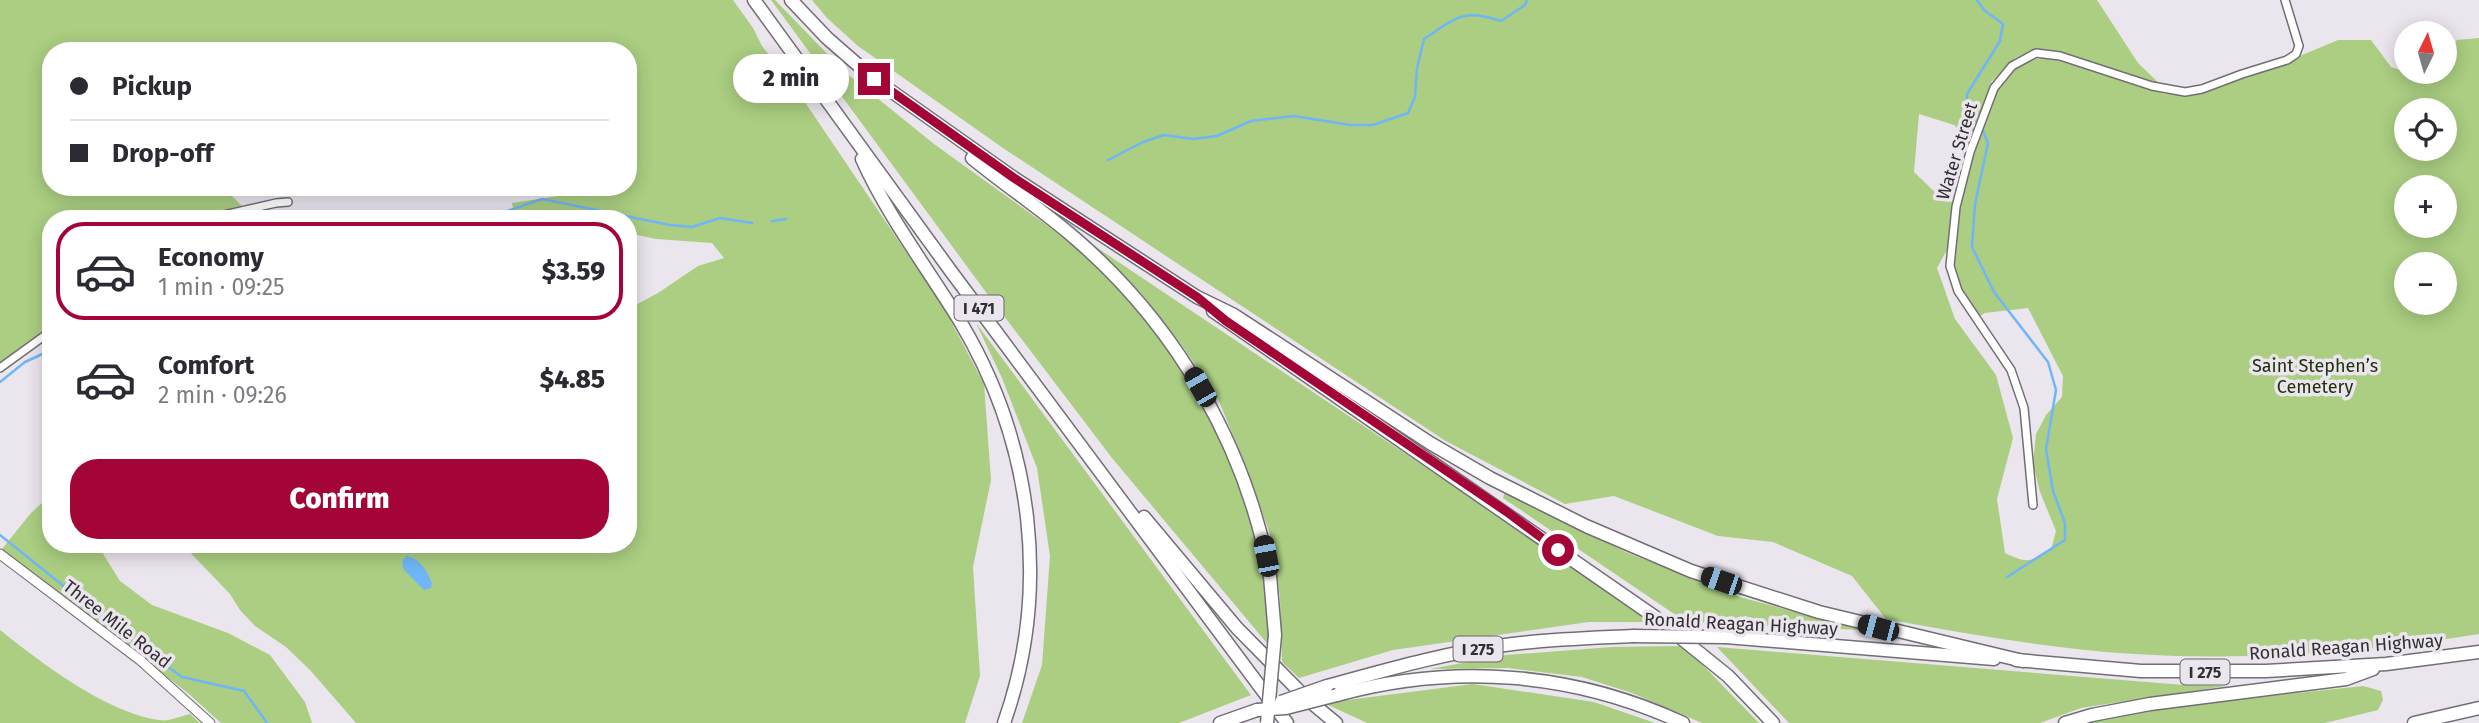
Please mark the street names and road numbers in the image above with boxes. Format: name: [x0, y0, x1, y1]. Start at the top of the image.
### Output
street label: Water Street: [1932, 99, 1982, 202]
road number: I 471: [954, 296, 1004, 320]
street label: Three Mile Road: [59, 575, 175, 673]
street label: Ronald Reagan Highway: [1643, 608, 1839, 640]
street label: Ronald Reagan Highway: [2248, 629, 2444, 665]
road number: I 275: [1454, 636, 1502, 662]
road number: I 275: [2180, 660, 2230, 684]

